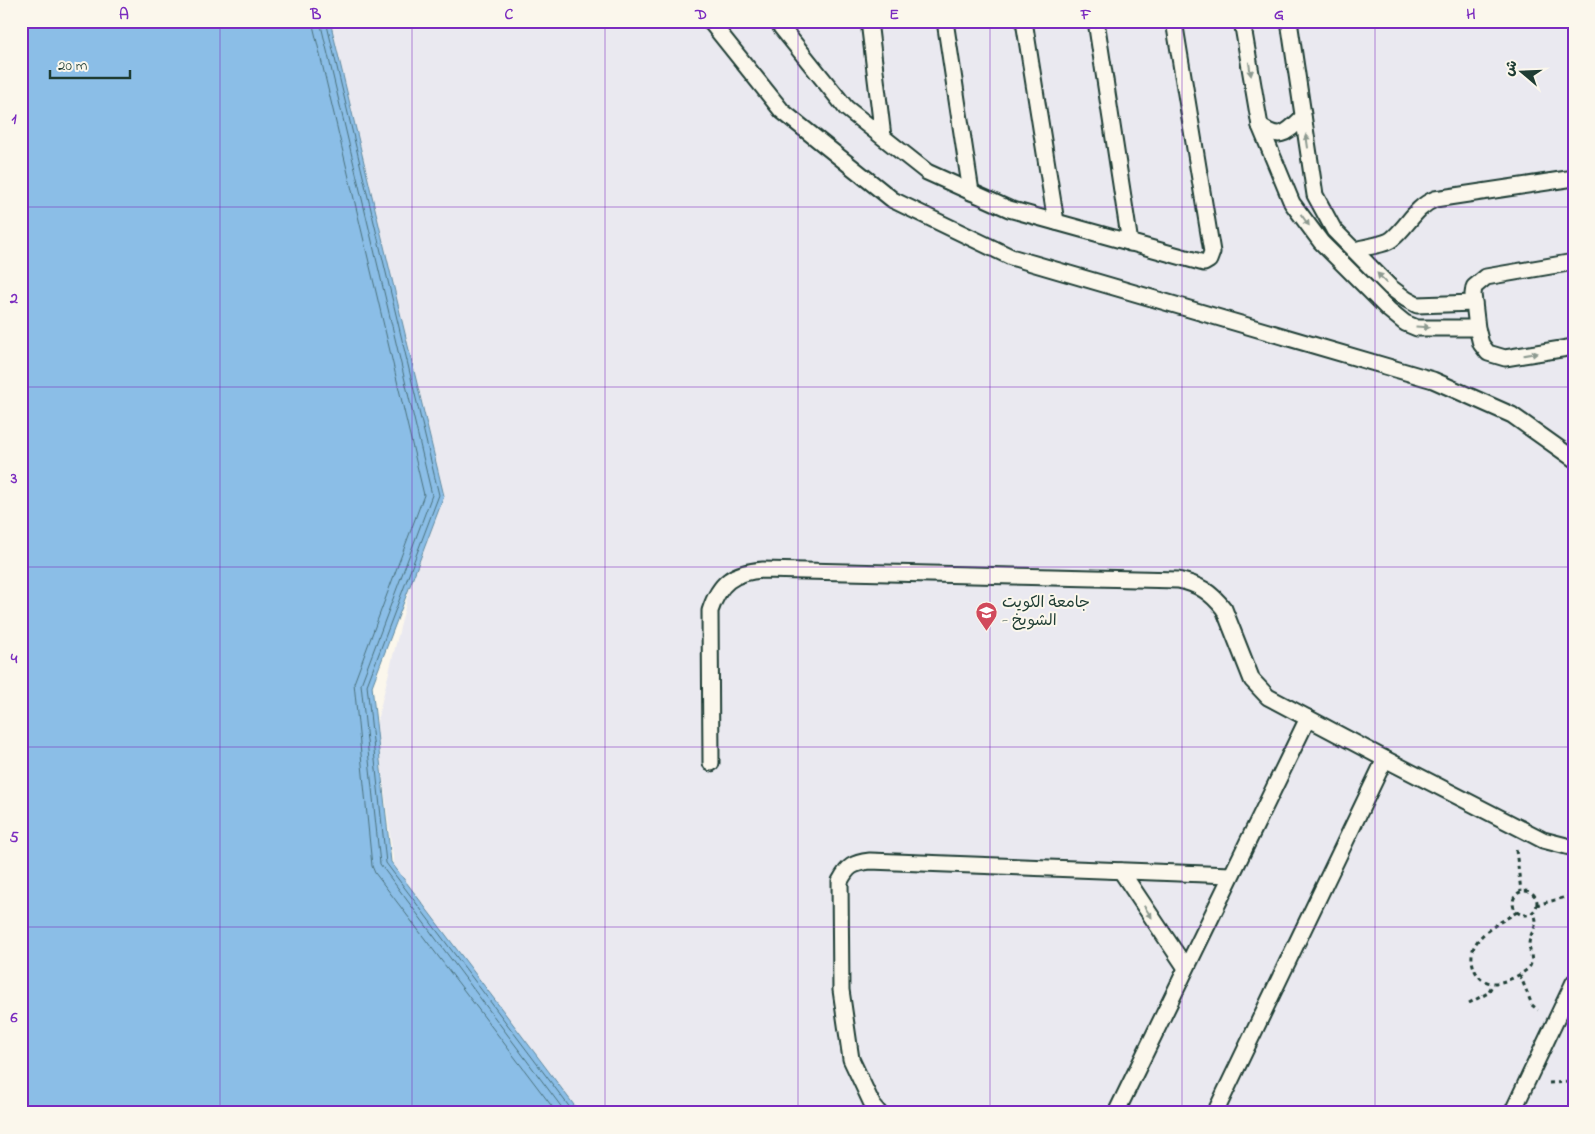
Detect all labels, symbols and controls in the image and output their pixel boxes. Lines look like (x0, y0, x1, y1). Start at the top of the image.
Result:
text: A (119, 3, 129, 27)
text: B (310, 3, 322, 27)
text: C (505, 3, 514, 27)
text: D (694, 3, 707, 27)
text: E (889, 3, 899, 27)
text: F (1080, 3, 1092, 27)
text: G (1274, 3, 1284, 27)
text: H (1466, 3, 1476, 27)
scale bar (50, 48, 130, 80)
north arrow (1498, 48, 1548, 98)
text: 20 m (58, 55, 88, 77)
text: ش (1499, 58, 1524, 79)
one-way arrow (1247, 62, 1255, 78)
text: 1 (11, 107, 17, 131)
one-way arrow (1302, 132, 1310, 148)
one-way arrow (1300, 213, 1310, 227)
one-way arrow (1376, 273, 1388, 285)
text: 2 (9, 287, 18, 311)
one-way arrow (1415, 324, 1431, 332)
one-way arrow (1523, 350, 1539, 358)
text: 3 (10, 467, 18, 491)
place label: جامعة الكويت - الشويخ (1002, 591, 1090, 633)
school or university icon: جامعة الكويت - الشويخ (974, 600, 998, 631)
text: 4 (10, 647, 18, 671)
text: 5 (9, 826, 19, 850)
one-way arrow (1143, 905, 1153, 918)
text: 6 (9, 1006, 18, 1030)

